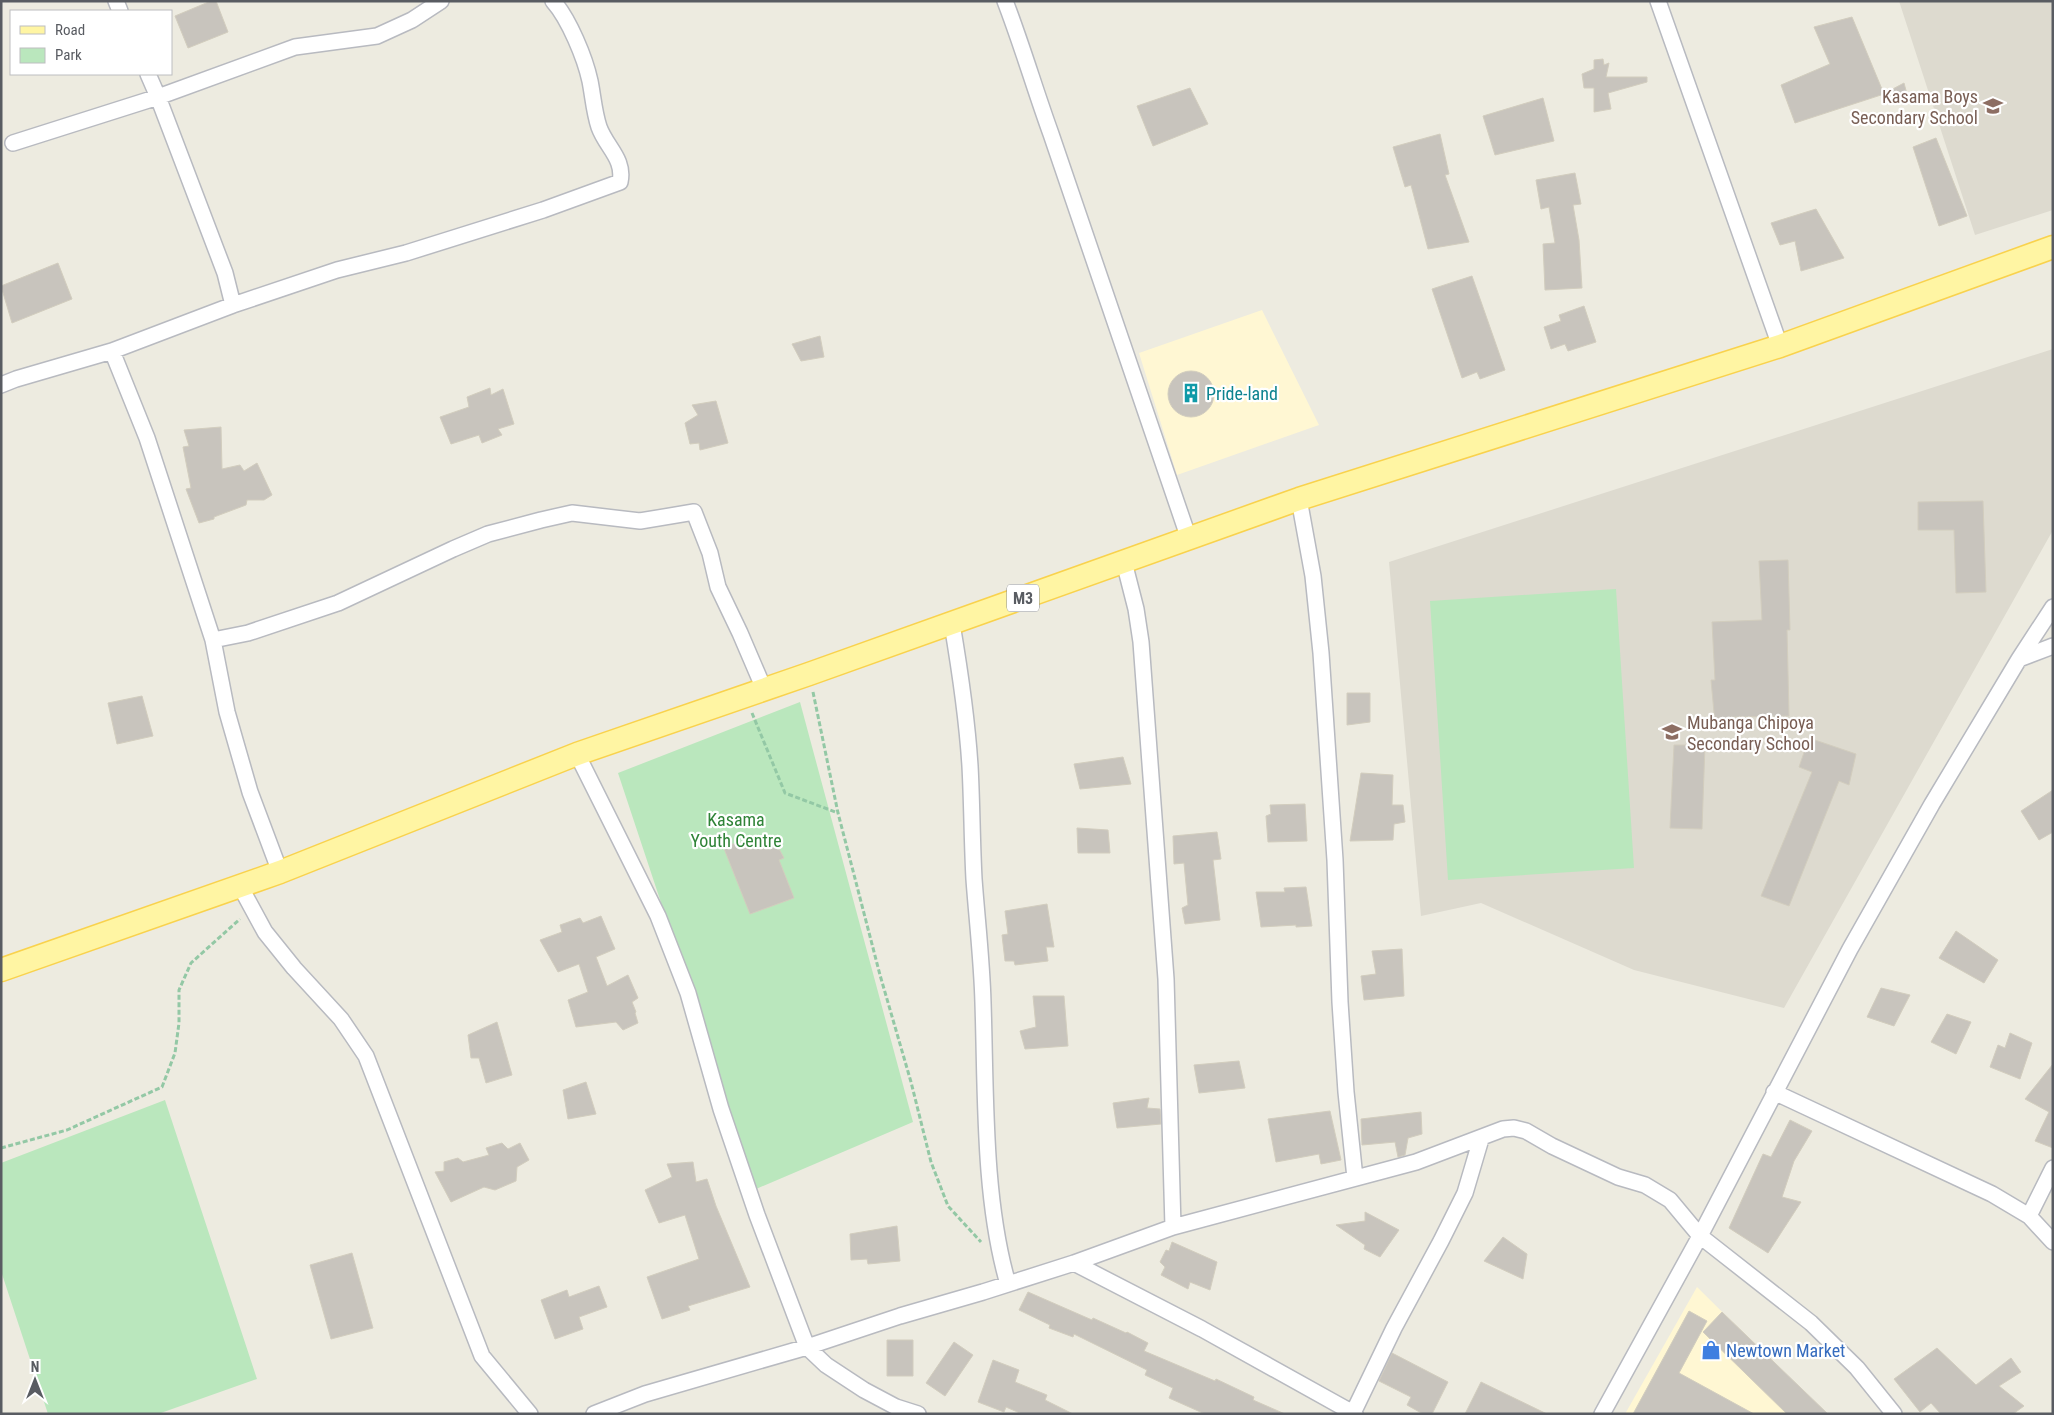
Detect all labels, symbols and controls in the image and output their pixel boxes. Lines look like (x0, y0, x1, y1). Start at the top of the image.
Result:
legend (10, 10, 172, 75)
text: Road (55, 21, 85, 39)
text: Park (55, 46, 82, 64)
place label: Kasama Boys Secondary School (1851, 86, 1978, 128)
school or university icon: Kasama Boys Secondary School (1982, 95, 2004, 117)
building icon: Pride-land (1180, 382, 1202, 404)
place label: Pride-land (1206, 383, 1278, 404)
road number: M3 (1007, 584, 1039, 612)
place label: Mubanga Chipoya Secondary School (1687, 712, 1814, 754)
school or university icon: Mubanga Chipoya Secondary School (1661, 721, 1683, 743)
park label: Kasama Youth Centre (690, 809, 782, 851)
shop icon: Newtown Market (1700, 1339, 1722, 1361)
place label: Newtown Market (1726, 1340, 1845, 1361)
north arrow (10, 1355, 60, 1405)
text: N (31, 1359, 39, 1375)

